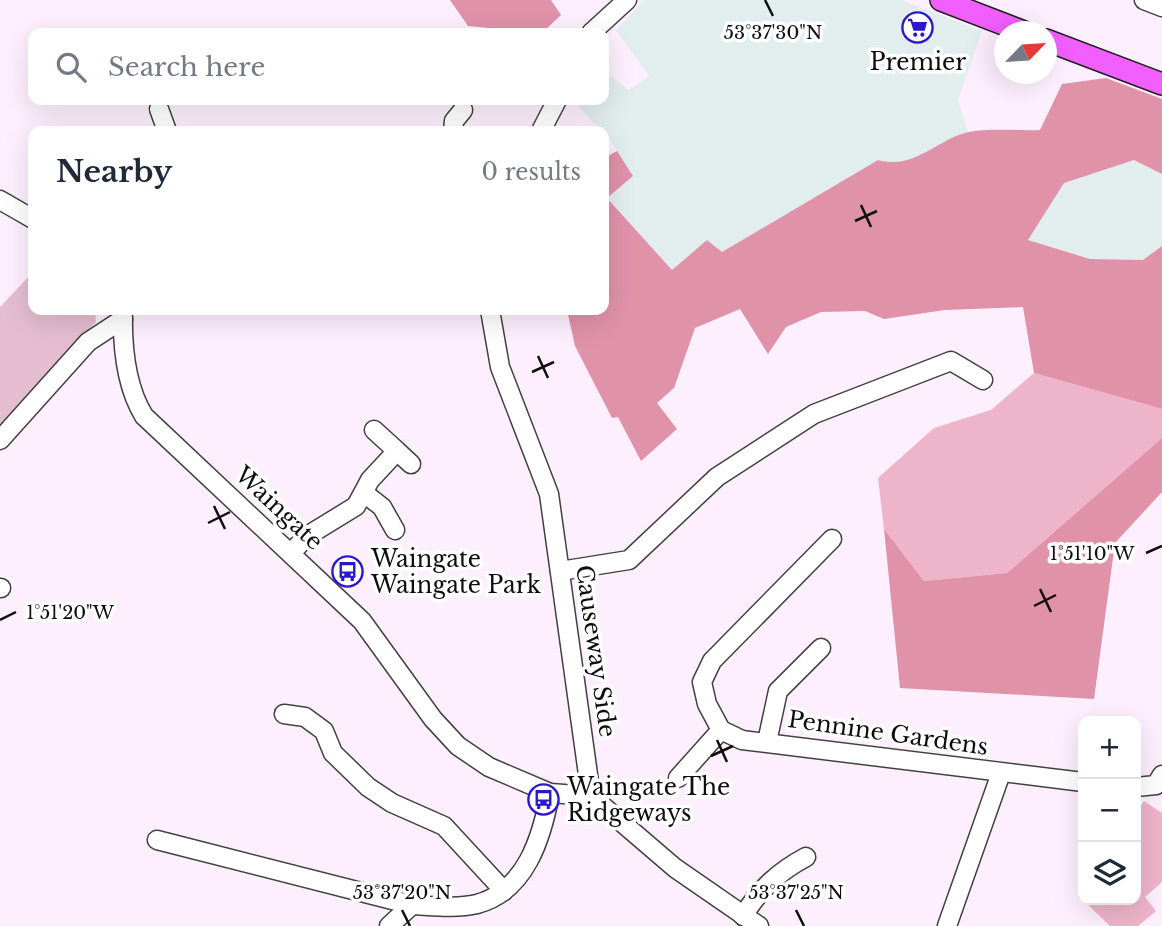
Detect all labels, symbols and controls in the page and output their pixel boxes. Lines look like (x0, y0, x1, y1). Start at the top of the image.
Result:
supermarket icon: Premier (901, 11, 935, 45)
north arrow (994, 21, 1057, 84)
text: 53°37'30"N (724, 22, 822, 44)
search box (28, 28, 609, 105)
icon: search (52, 48, 90, 86)
place label: Premier (870, 48, 966, 76)
text: Search here (108, 51, 265, 83)
text: Nearby (56, 153, 172, 190)
text: 0 results (482, 158, 581, 186)
street label: Waingate (229, 460, 329, 556)
text: 1°51'10"W (1050, 543, 1135, 565)
place label: Waingate Waingate Park (370, 545, 542, 599)
bus stop icon: Waingate Waingate Park (331, 555, 365, 589)
street label: Causeway Side (570, 563, 622, 739)
text: 1°51'20"W (26, 602, 115, 624)
street label: Pennine Gardens (786, 705, 990, 761)
map controls (1078, 716, 1141, 905)
button: + (1078, 716, 1141, 779)
place label: Waingate The Ridgeways (566, 773, 730, 827)
button: − (1078, 779, 1141, 842)
bus stop icon: Waingate The Ridgeways (527, 783, 561, 817)
button: layers (1078, 842, 1141, 905)
text: 53°37'20"N (353, 882, 451, 904)
text: 53°37'25"N (748, 882, 844, 904)

